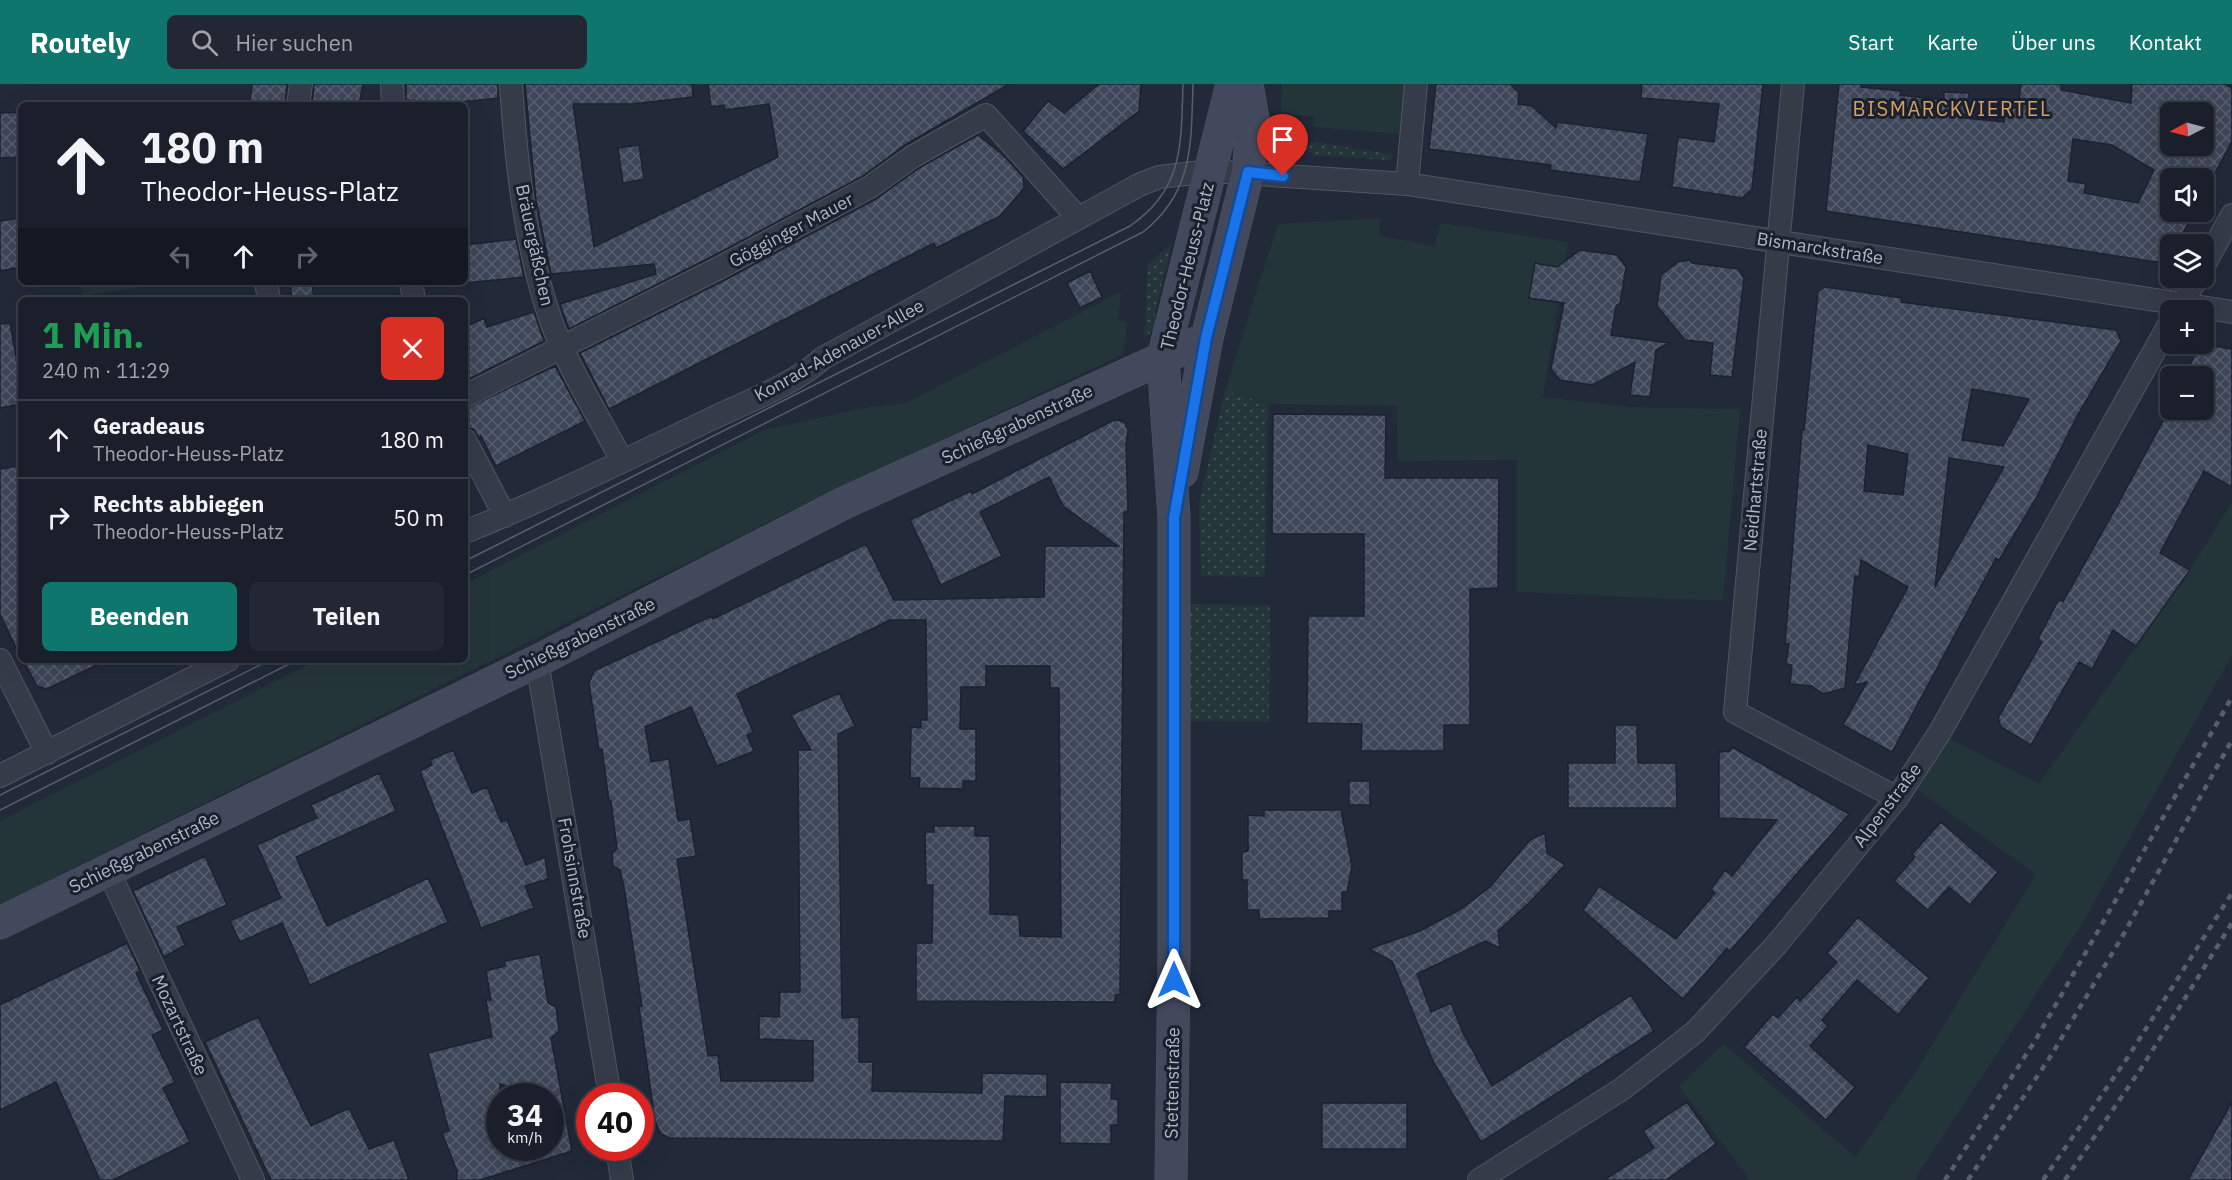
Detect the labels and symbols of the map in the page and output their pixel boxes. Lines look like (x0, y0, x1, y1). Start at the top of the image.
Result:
district label: BISMARCKVIERTEL (1853, 95, 2051, 122)
north arrow (2160, 102, 2214, 156)
pin (1257, 114, 1308, 176)
street label: Theodor-Heuss-Platz (1155, 180, 1219, 352)
street label: Bräuergäßchen (511, 182, 559, 308)
street label: Gögginger Mauer (725, 187, 857, 272)
street label: Bismarckstraße (1755, 227, 1885, 269)
street label: Konrad-Adenauer-Allee (750, 294, 928, 406)
street label: Schießgrabenstraße (938, 379, 1096, 469)
street label: Neidhartstraße (1738, 428, 1772, 552)
street label: Schießgrabenstraße (501, 592, 659, 684)
street label: Alpenstraße (1848, 758, 1926, 852)
street label: Schießgrabenstraße (65, 806, 223, 898)
street label: Frohsinnstraße (553, 816, 597, 941)
position arrow (1142, 948, 1206, 1012)
street label: Mozartstraße (147, 971, 213, 1079)
street label: Stettenstraße (1160, 1027, 1184, 1139)
speed limit sign: 40 (576, 1083, 654, 1161)

